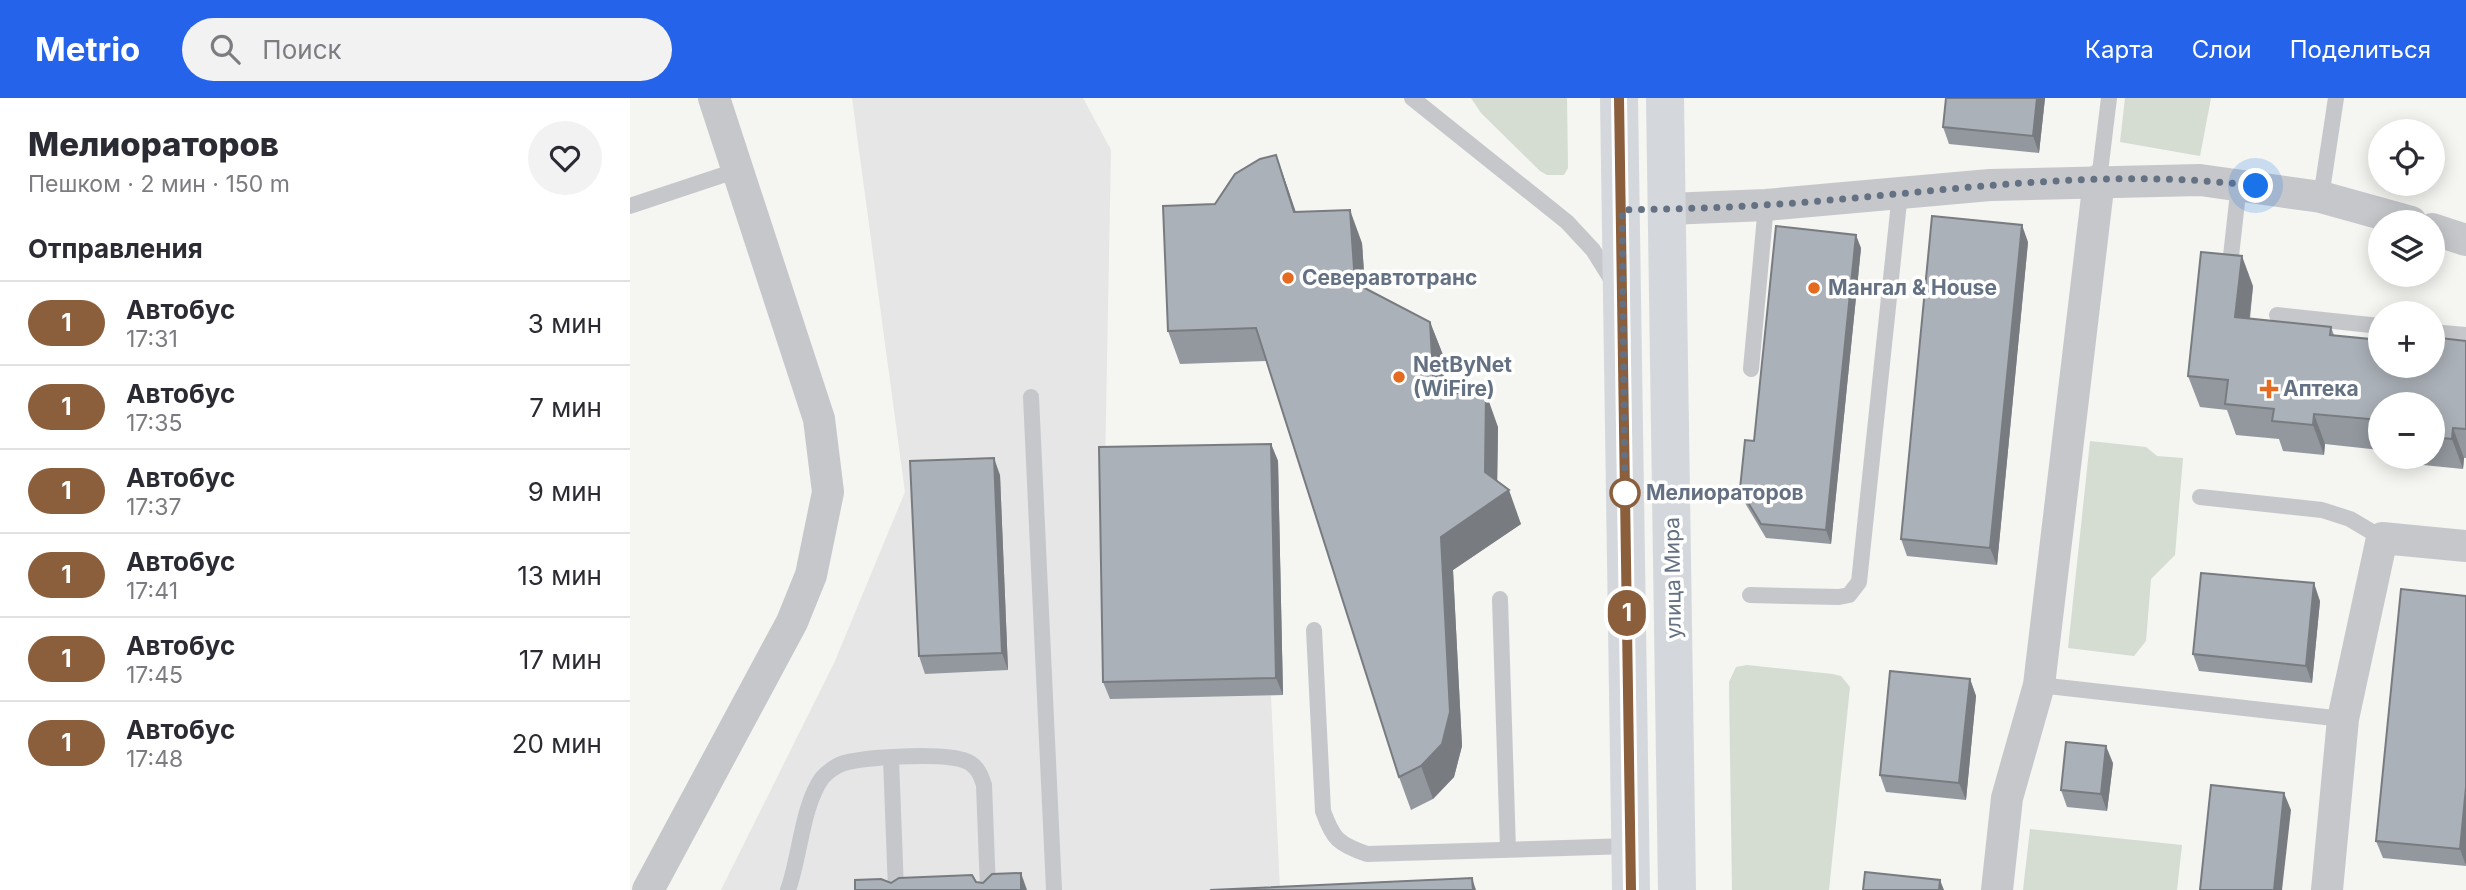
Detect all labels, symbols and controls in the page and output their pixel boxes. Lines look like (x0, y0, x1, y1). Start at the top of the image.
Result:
search box (182, 18, 672, 81)
text: Metrio (35, 29, 140, 69)
icon: search (206, 30, 244, 68)
text: Поиск (262, 34, 342, 65)
text: Карта (2085, 35, 2154, 64)
text: Слои (2192, 35, 2252, 64)
text: Поделиться (2290, 35, 2431, 64)
map controls (2368, 119, 2445, 469)
button: locate (2368, 119, 2445, 196)
button: heart (528, 121, 602, 195)
text: Мелиораторов (28, 124, 279, 164)
your location (2238, 168, 2273, 203)
text: Пешком · 2 мин · 150 m (28, 170, 290, 198)
button: layers (2368, 210, 2445, 287)
text: Отправления (28, 233, 203, 264)
place label: Северавтотранс (1302, 265, 1477, 290)
marker: Северавтотранс (1280, 270, 1296, 286)
place label: Мангал & House (1828, 275, 1997, 300)
marker: Мангал & House (1806, 280, 1822, 296)
text: Автобус (126, 294, 235, 325)
button: + (2368, 301, 2445, 378)
text: 1 (61, 308, 72, 337)
text: 3 мин (528, 308, 602, 339)
text: 17:31 (126, 325, 178, 353)
place label: NetByNet (WiFire) (1413, 352, 1512, 401)
marker: NetByNet (WiFire) (1391, 369, 1407, 385)
place label: Аптека (2283, 376, 2359, 401)
text: Автобус (126, 378, 235, 409)
marker: Аптека (2261, 381, 2277, 397)
text: 1 (61, 392, 72, 421)
text: 7 мин (529, 392, 602, 423)
button: − (2368, 392, 2445, 469)
text: 17:35 (126, 409, 182, 437)
text: Автобус (126, 462, 235, 493)
text: 1 (61, 476, 72, 505)
text: 9 мин (528, 476, 602, 507)
marker: Мелиораторов (1610, 478, 1640, 508)
place label: Мелиораторов (1646, 480, 1804, 505)
text: 17:37 (126, 493, 181, 521)
street label: улица Мира (1659, 517, 1686, 639)
text: Автобус (126, 546, 235, 577)
text: 1 (61, 560, 72, 589)
text: 13 мин (517, 560, 602, 591)
text: 17:41 (126, 577, 178, 605)
line badge: 1 (1604, 590, 1650, 636)
text: 1 (1622, 598, 1632, 627)
text: Автобус (126, 630, 235, 661)
text: 1 (61, 644, 72, 673)
text: 17 мин (519, 644, 602, 675)
text: 17:45 (126, 661, 183, 689)
text: Автобус (126, 714, 235, 745)
text: 1 (61, 728, 72, 757)
text: 20 мин (512, 728, 602, 759)
text: 17:48 (126, 745, 183, 773)

